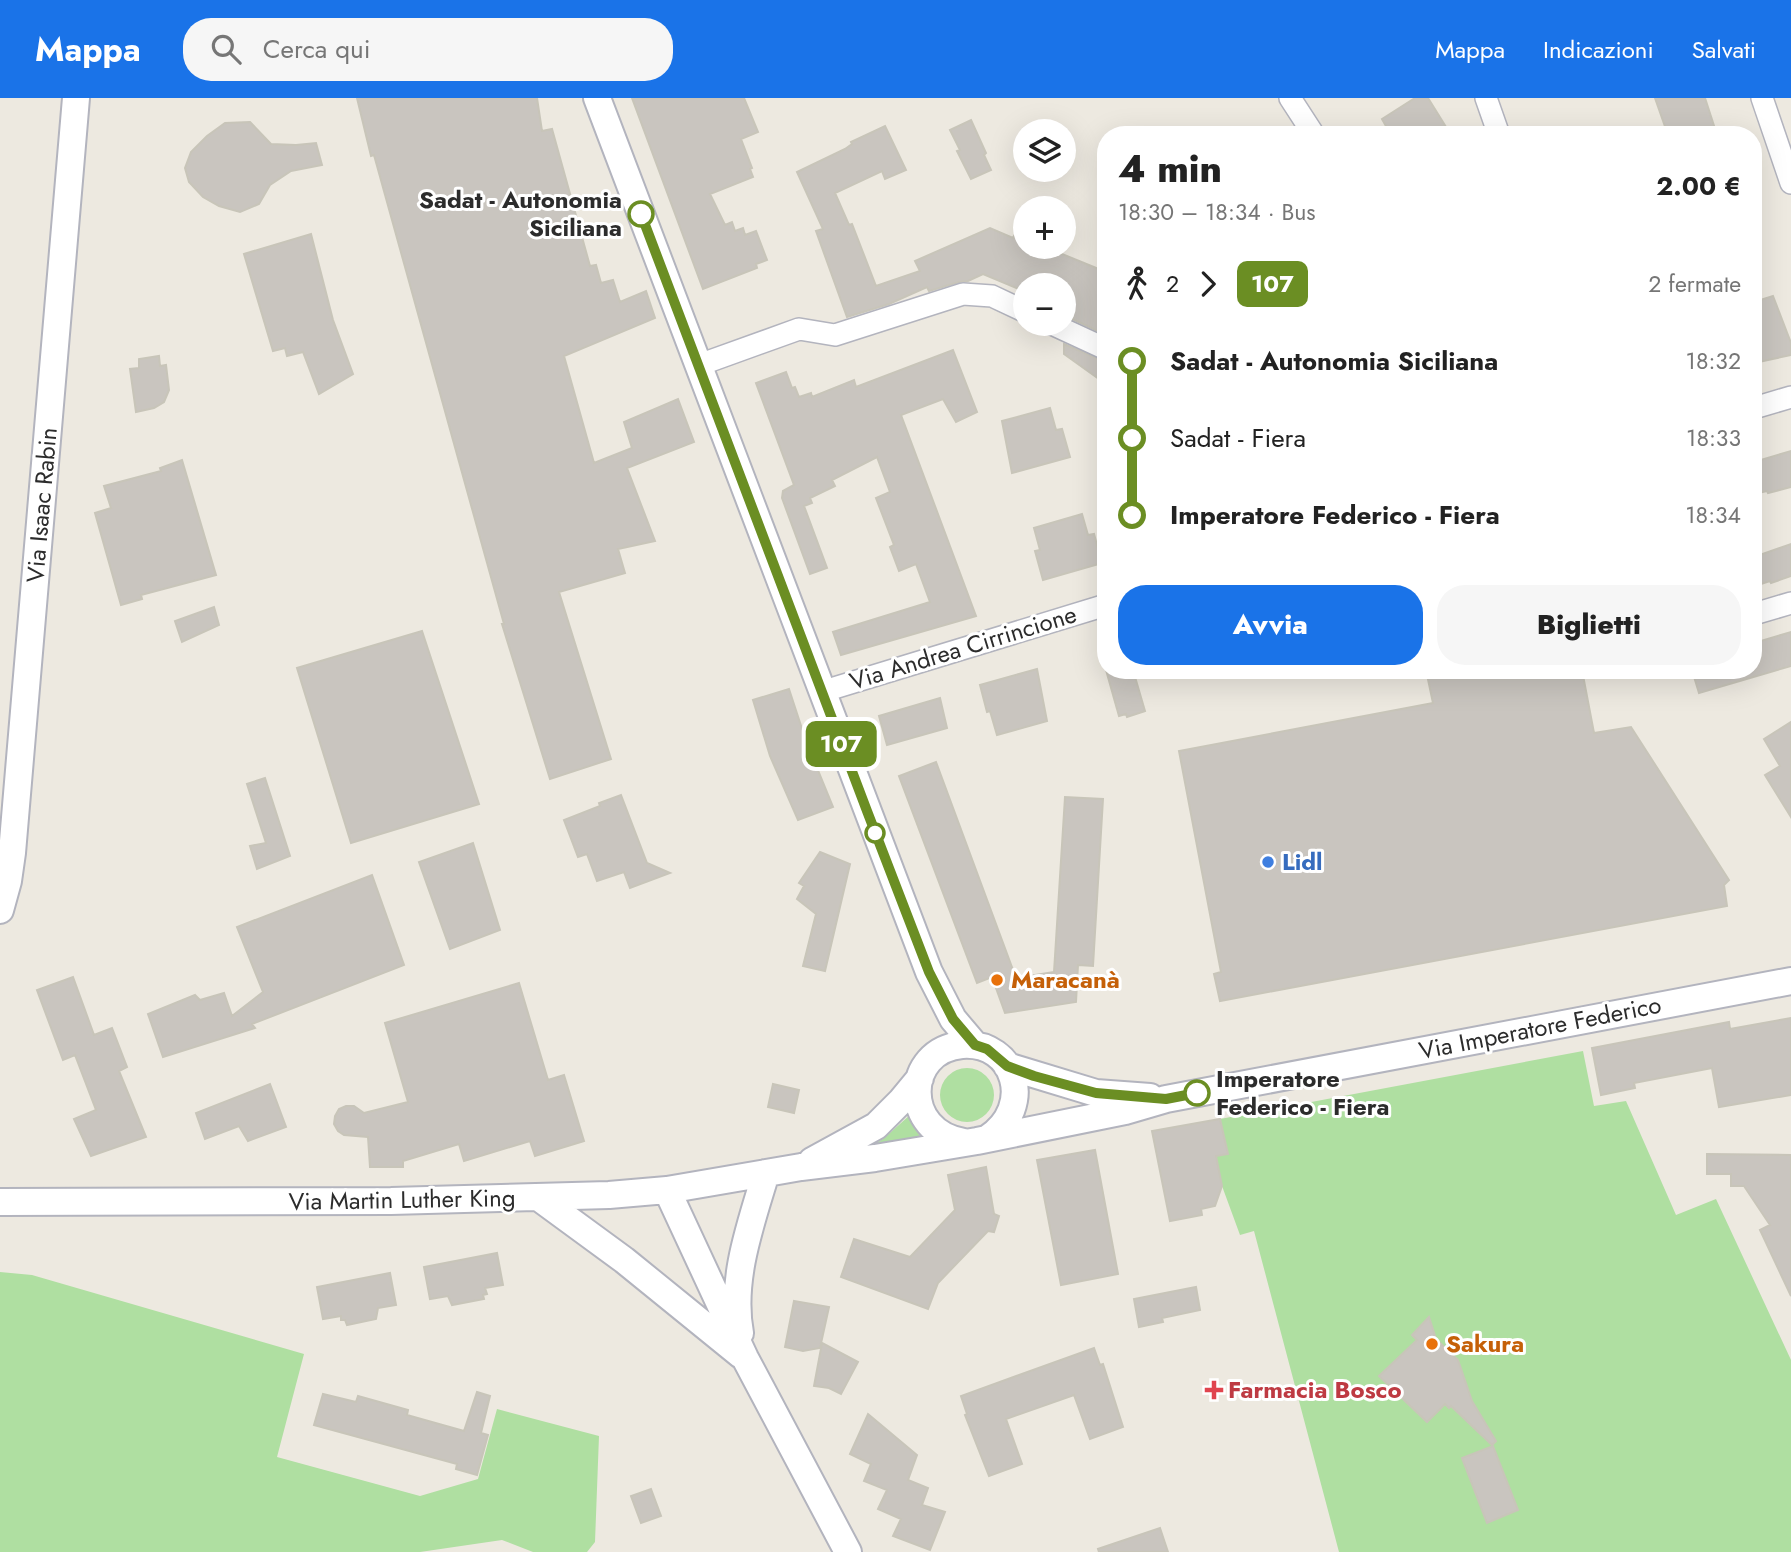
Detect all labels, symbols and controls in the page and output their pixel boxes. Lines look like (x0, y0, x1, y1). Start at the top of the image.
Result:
search box (183, 18, 673, 81)
text: Mappa (35, 26, 141, 73)
icon: search (207, 30, 245, 68)
text: Cerca qui (263, 30, 370, 68)
text: Mappa (1435, 32, 1505, 67)
text: Indicazioni (1543, 32, 1654, 67)
text: Salvati (1692, 32, 1756, 67)
map controls (1013, 119, 1076, 336)
button: layers (1013, 119, 1076, 182)
text: 4 min (1118, 141, 1222, 196)
text: 2.00 € (1656, 167, 1741, 205)
place label: Sadat - Autonomia Siciliana (419, 182, 622, 245)
text: 18:30 – 18:34 · Bus (1118, 195, 1316, 229)
button: + (1013, 196, 1076, 259)
marker: Sadat - Autonomia Siciliana (628, 201, 654, 227)
icon: walk (1118, 265, 1156, 303)
icon: forward (1189, 265, 1227, 303)
text: 107 (1251, 266, 1294, 301)
text: 2 (1166, 267, 1179, 301)
text: 2 fermate (1648, 267, 1741, 301)
button: − (1013, 273, 1076, 336)
text: Sadat - Autonomia Siciliana (1170, 342, 1498, 380)
text: 18:32 (1686, 344, 1741, 378)
text: Sadat - Fiera (1170, 419, 1306, 457)
text: 18:33 (1686, 421, 1741, 455)
street label: Via Isaac Rabin (17, 426, 66, 584)
text: Imperatore Federico - Fiera (1170, 496, 1500, 534)
text: 18:34 (1685, 498, 1741, 532)
button: Avvia (1118, 585, 1423, 665)
button: Biglietti (1437, 585, 1741, 665)
street label: Via Andrea Cirrincione (845, 596, 1081, 699)
line badge: 107 (801, 721, 881, 767)
text: 107 (820, 726, 862, 761)
unlabelled marker (865, 823, 885, 843)
place label: Lidl (1282, 844, 1323, 879)
marker: Lidl (1260, 854, 1276, 870)
place label: Maracanà (1011, 962, 1120, 997)
marker: Maracanà (989, 972, 1005, 988)
street label: Via Imperatore Federico (1416, 987, 1664, 1068)
place label: Imperatore Federico - Fiera (1216, 1061, 1390, 1124)
marker: Imperatore Federico - Fiera (1184, 1080, 1210, 1106)
street label: Via Martin Luther King (288, 1180, 516, 1219)
place label: Sakura (1446, 1326, 1524, 1361)
marker: Sakura (1424, 1336, 1440, 1352)
place label: Farmacia Bosco (1228, 1372, 1402, 1407)
marker: Farmacia Bosco (1206, 1382, 1222, 1398)

